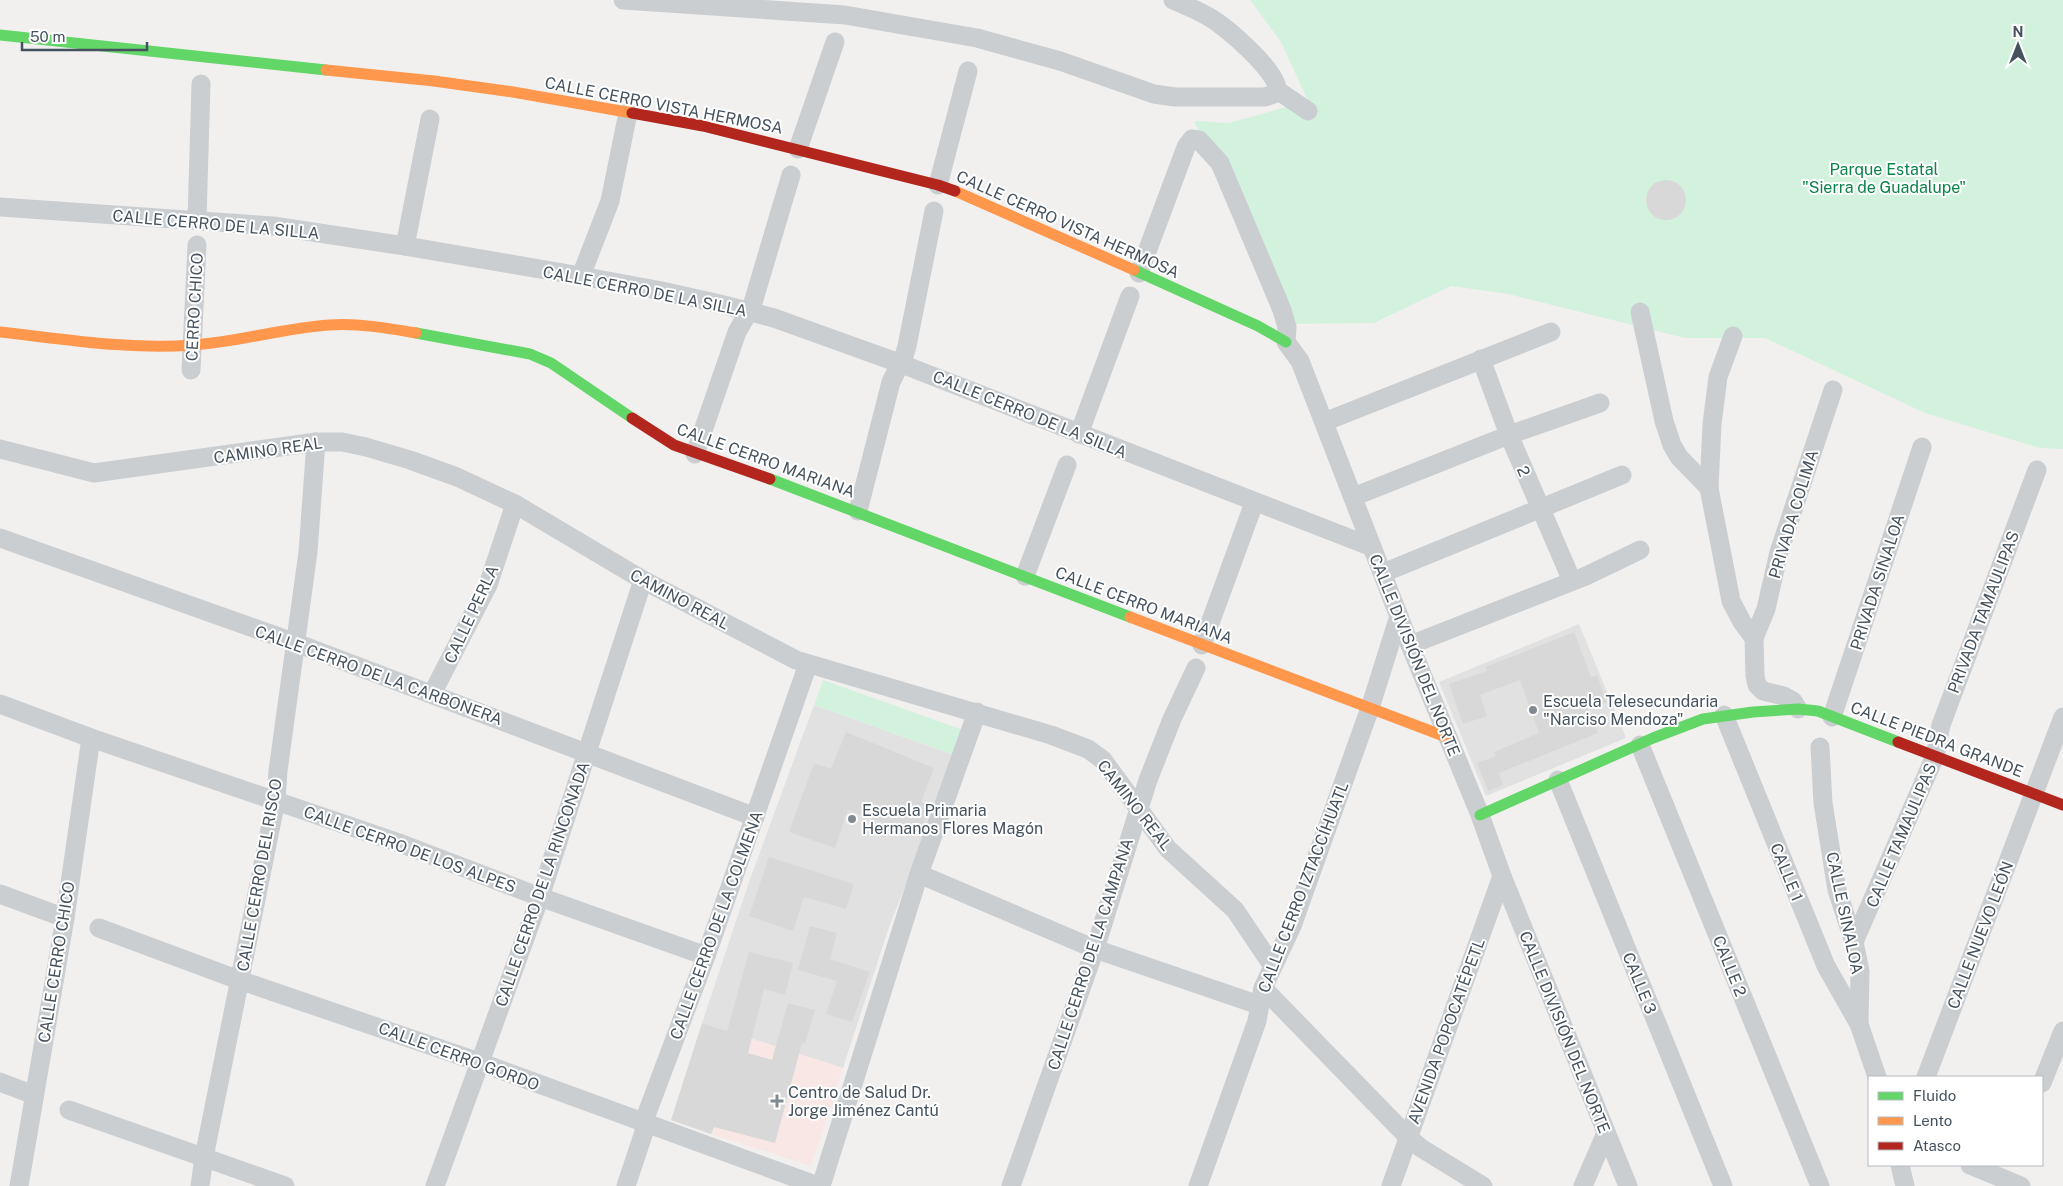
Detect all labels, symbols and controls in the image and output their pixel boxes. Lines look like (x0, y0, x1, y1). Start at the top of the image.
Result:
scale bar (22, 20, 148, 52)
north arrow (1993, 20, 2043, 70)
text: N (2013, 24, 2023, 40)
text: 50 m (30, 28, 65, 45)
street label: CALLE CERRO VISTA HERMOSA (543, 73, 785, 138)
park label: Parque Estatal "Sierra de Guadalupe" (1802, 160, 1966, 197)
street label: CALLE CERRO VISTA HERMOSA (953, 167, 1182, 282)
street label: CALLE CERRO DE LA SILLA (112, 206, 320, 243)
street label: CERRO CHICO (182, 252, 207, 362)
street label: CALLE CERRO DE LA SILLA (541, 262, 749, 321)
street label: CALLE CERRO DE LA SILLA (930, 367, 1130, 462)
street label: CALLE CERRO MARIANA (674, 419, 858, 502)
street label: CAMINO REAL (212, 433, 324, 468)
street label: PRIVADA COLIMA (1765, 447, 1822, 581)
street label: 2 (1513, 463, 1534, 479)
street label: PRIVADA SINALOA (1847, 512, 1908, 653)
street label: PRIVADA TAMAULIPAS (1944, 528, 2023, 696)
street label: CALLE DIVISIÓN DEL NORTE (1365, 551, 1465, 759)
street label: CALLE PERLA (440, 562, 503, 666)
street label: CALLE CERRO MARIANA (1053, 563, 1235, 648)
street label: CAMINO REAL (627, 565, 733, 634)
street label: CALLE CERRO DE LA CARBONERA (252, 622, 505, 729)
place label: Escuela Telesecundaria "Narciso Mendoza" (1543, 692, 1718, 729)
street label: CALLE PIEDRA GRANDE (1848, 698, 2026, 781)
marker: Escuela Telesecundaria "Narciso Mendoza" (1527, 704, 1539, 716)
street label: CAMINO REAL (1093, 756, 1176, 854)
street label: CALLE CERRO DE LA RINCONADA (492, 759, 593, 1009)
street label: CALLE TAMAULIPAS (1862, 760, 1940, 910)
street label: CALLE CERRO DEL RISCO (233, 777, 286, 973)
street label: CALLE CERRO IZTACCÍHUATL (1253, 779, 1353, 995)
place label: Escuela Primaria Hermanos Flores Magón (862, 801, 1043, 838)
street label: CALLE CERRO DE LOS ALPES (301, 802, 518, 897)
street label: CALLE CERRO DE LA COLMENA (666, 808, 767, 1042)
marker: Escuela Primaria Hermanos Flores Magón (846, 813, 858, 825)
street label: CALLE CERRO DE LA CAMPANA (1044, 836, 1137, 1072)
street label: CALLE 1 (1766, 840, 1807, 904)
street label: CALLE SINALOA (1822, 850, 1867, 976)
street label: CALLE NUEVO LEÓN (1943, 858, 2017, 1012)
street label: CALLE CERRO CHICO (34, 880, 79, 1044)
street label: CALLE DIVISIÓN DEL NORTE (1515, 928, 1615, 1136)
street label: CALLE 2 (1709, 933, 1750, 999)
street label: AVENIDA POPOCATÉPETL (1403, 935, 1489, 1127)
street label: CALLE 3 (1619, 950, 1660, 1017)
street label: CALLE CERRO GORDO (376, 1019, 542, 1094)
legend (1868, 1076, 2043, 1166)
place label: Centro de Salud Dr. Jorge Jiménez Cantú (788, 1083, 939, 1120)
text: Fluido (1913, 1087, 1956, 1104)
marker: Centro de Salud Dr. Jorge Jiménez Cantú (770, 1094, 784, 1108)
text: Lento (1913, 1112, 1952, 1129)
text: Atasco (1913, 1137, 1961, 1154)

